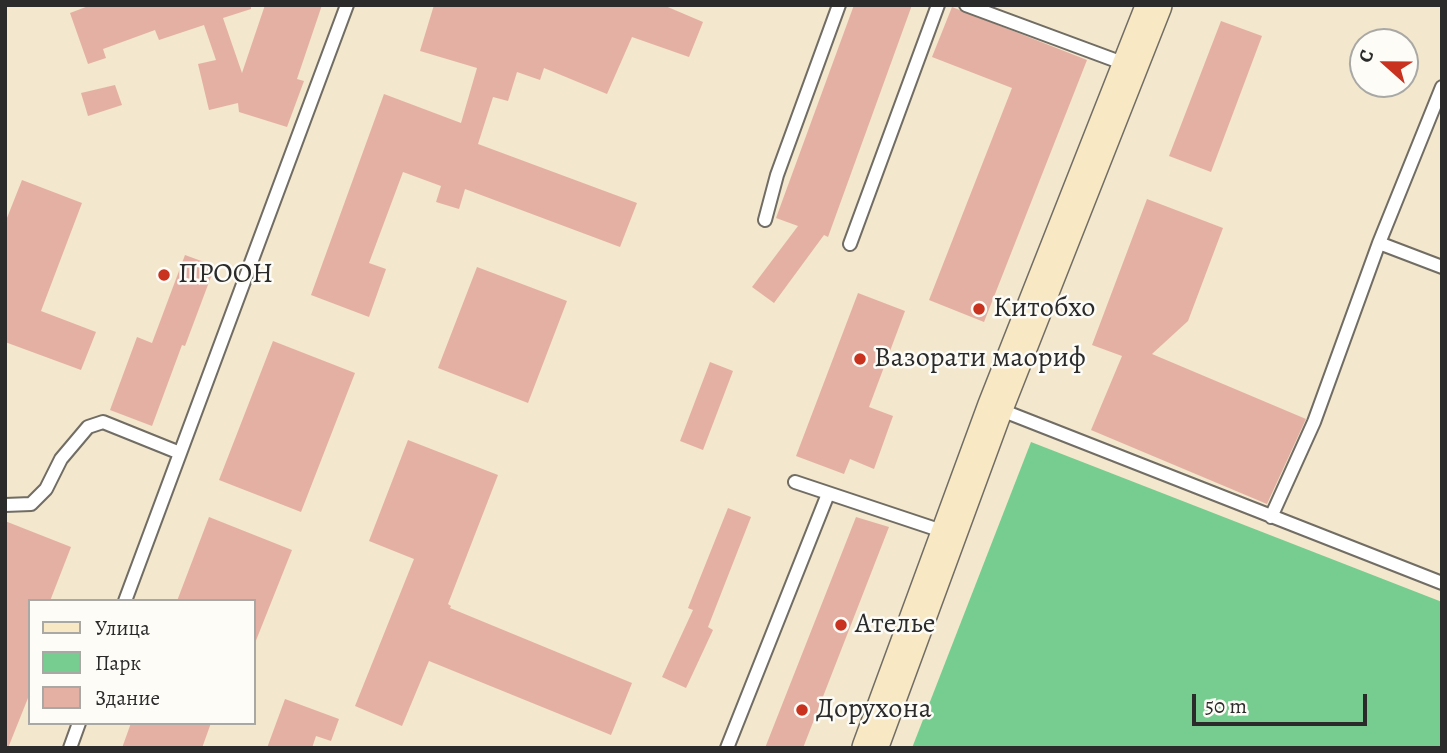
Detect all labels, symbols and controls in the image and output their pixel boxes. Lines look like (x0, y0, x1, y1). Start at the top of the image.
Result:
north arrow (1349, 28, 1419, 98)
text: С (1352, 46, 1380, 66)
place label: ПРООН (178, 258, 273, 292)
marker: ПРООН (156, 267, 172, 283)
place label: Китобхо (993, 292, 1095, 326)
marker: Китобхо (971, 301, 987, 317)
place label: Вазорати маориф (874, 342, 1086, 376)
marker: Вазорати маориф (852, 351, 868, 367)
legend (28, 599, 256, 725)
place label: Ателье (855, 608, 935, 642)
text: Улица (95, 614, 150, 642)
marker: Ателье (833, 617, 849, 633)
text: Парк (95, 649, 141, 677)
scale bar (1195, 680, 1370, 724)
text: Здание (95, 684, 160, 712)
text: 50 m (1205, 692, 1247, 720)
place label: Дорухона (816, 693, 932, 727)
marker: Дорухона (794, 702, 810, 718)

